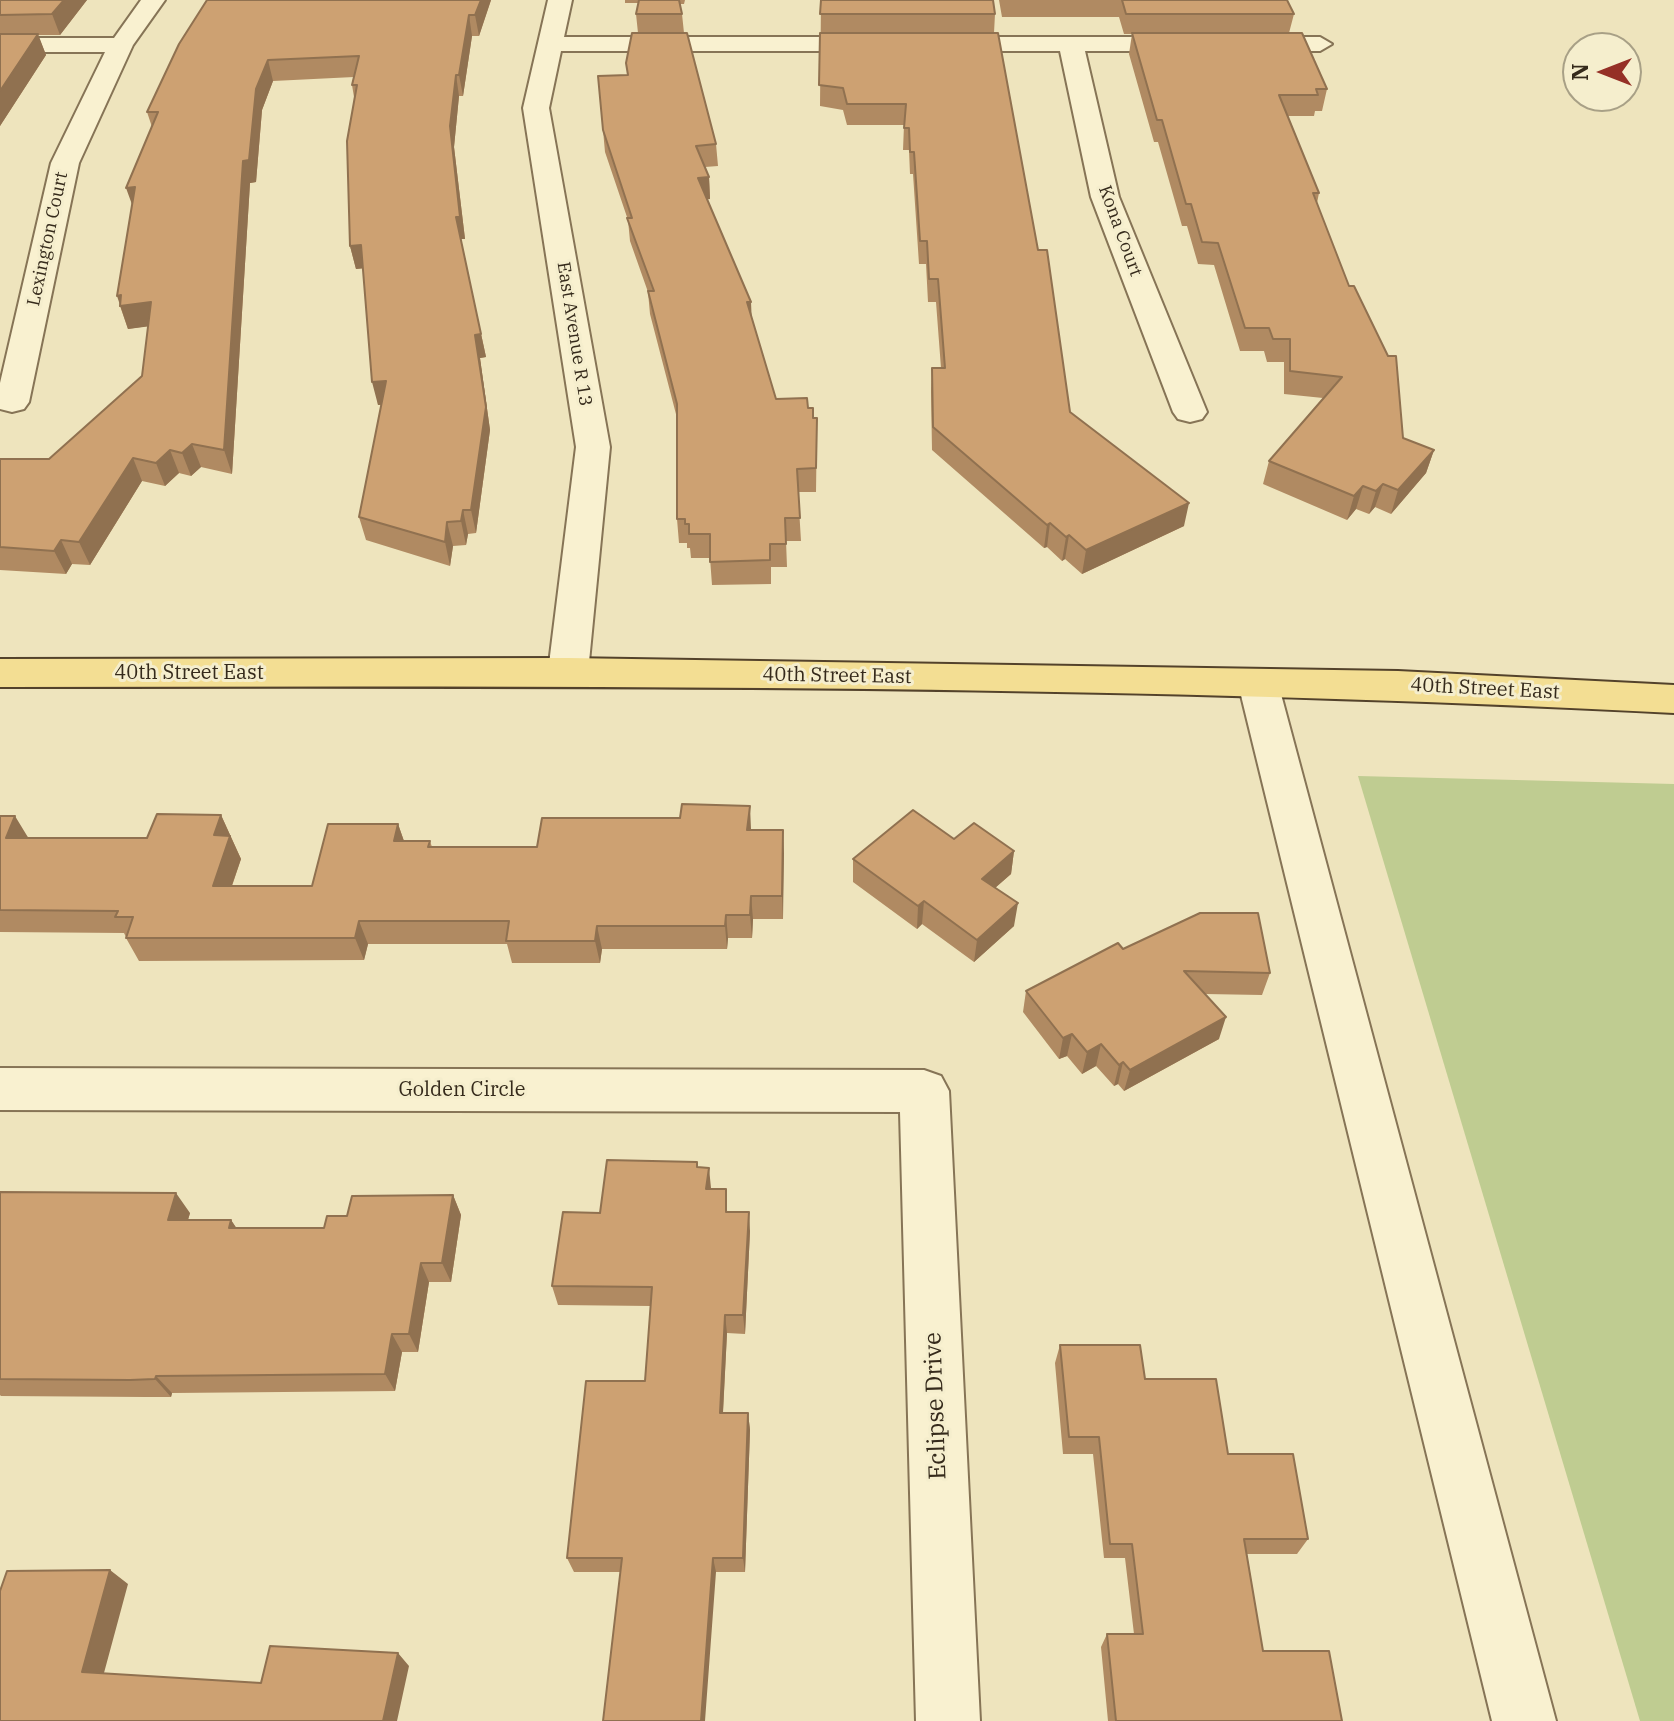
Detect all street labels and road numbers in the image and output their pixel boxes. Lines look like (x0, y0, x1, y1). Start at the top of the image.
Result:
street label: Lexington Court (23, 170, 73, 308)
street label: Kona Court (1094, 183, 1146, 279)
street label: East Avenue R 13 (552, 260, 596, 408)
street label: 40th Street East (114, 661, 264, 685)
street label: 40th Street East (762, 663, 912, 689)
street label: 40th Street East (1410, 673, 1560, 705)
street label: Golden Circle (398, 1078, 526, 1102)
street label: Eclipse Drive (919, 1332, 953, 1480)

